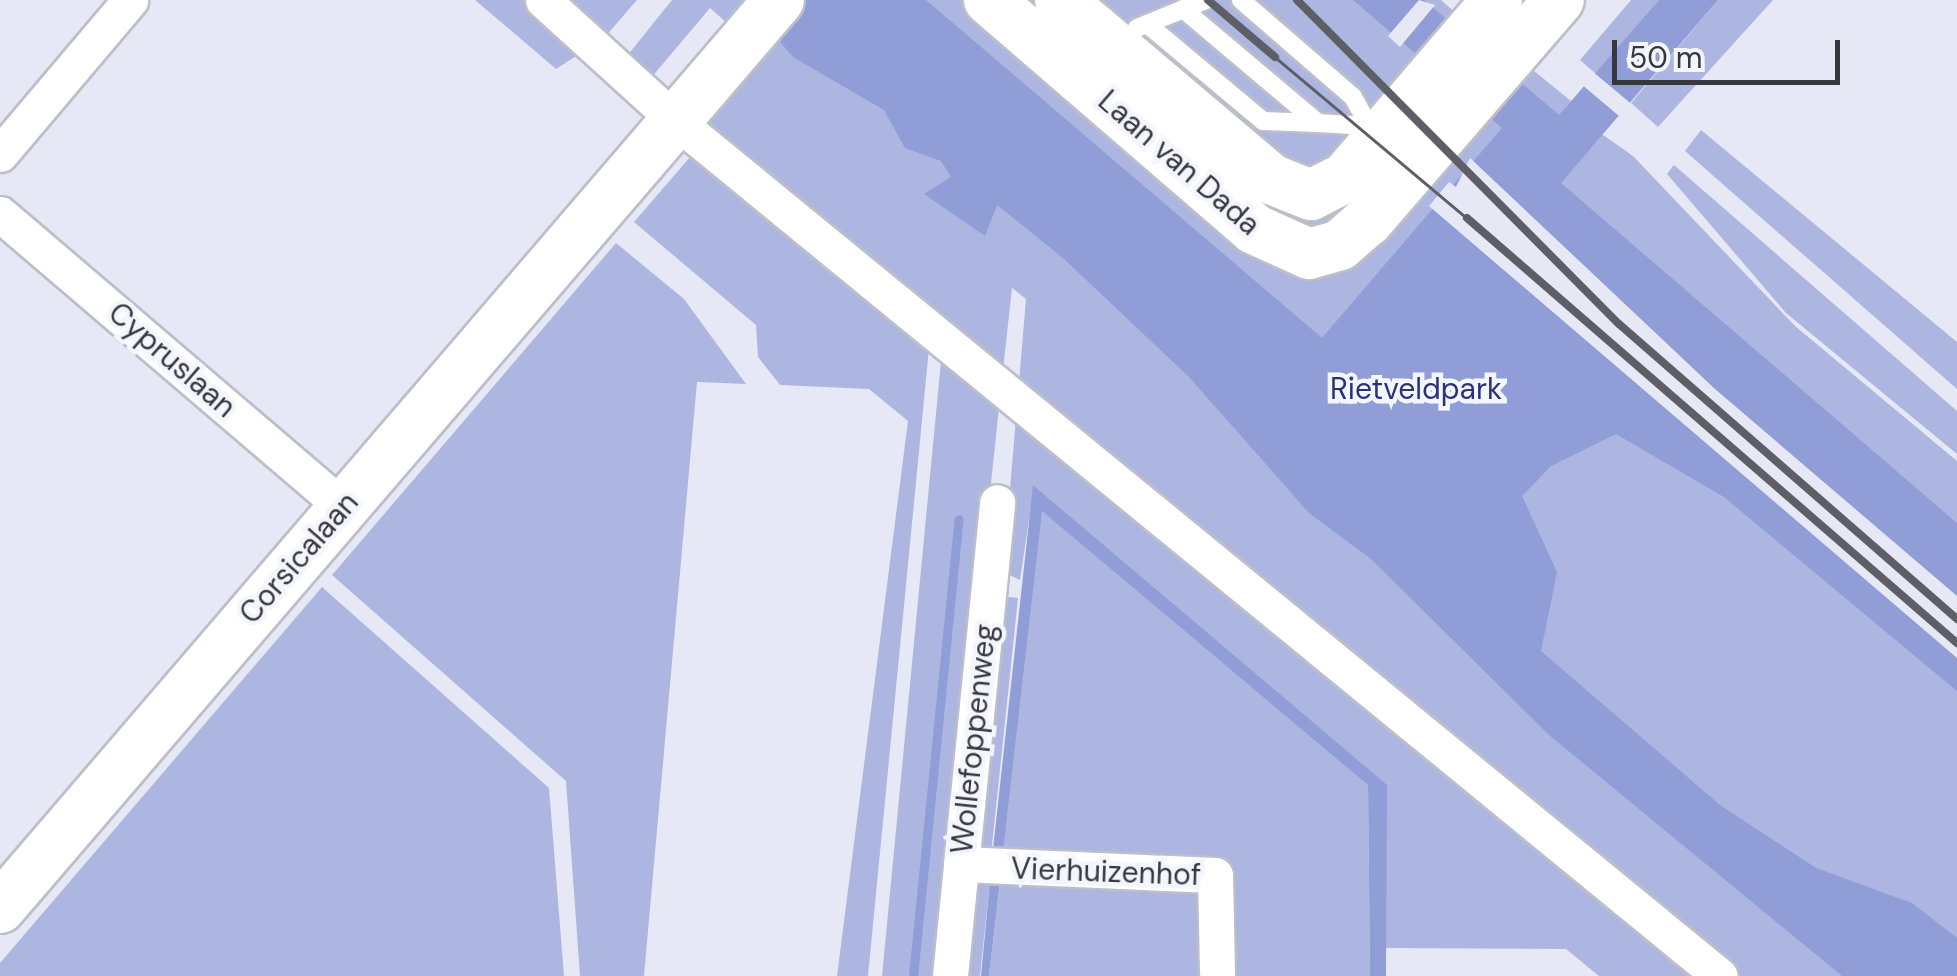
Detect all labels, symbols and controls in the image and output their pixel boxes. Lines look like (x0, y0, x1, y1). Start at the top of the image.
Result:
scale bar (1617, 20, 1844, 82)
text: 50 m (1629, 38, 1703, 77)
street label: Laan van Dada (1091, 83, 1267, 243)
street label: Cypruslaan (101, 295, 243, 425)
park label: Rietveldpark (1330, 371, 1502, 407)
street label: Corsicalaan (232, 485, 366, 631)
street label: Wollefoppenweg (944, 622, 1004, 856)
street label: Vierhuizenhof (1010, 851, 1202, 893)

